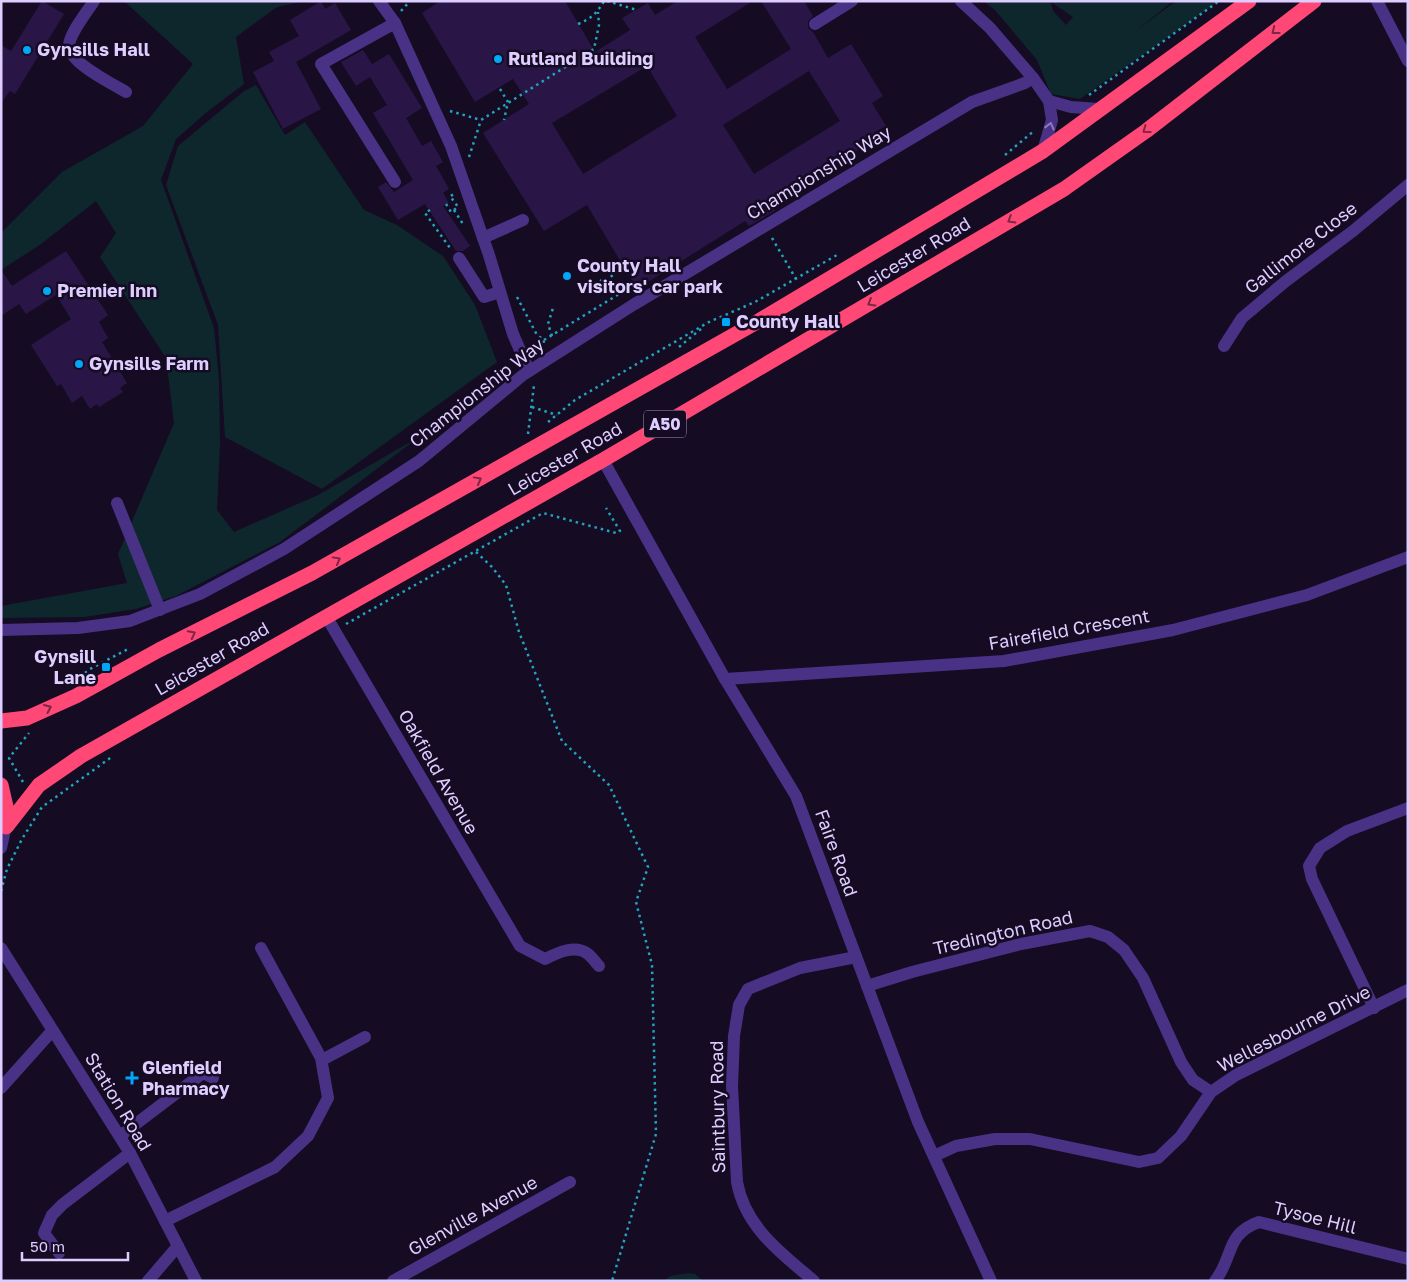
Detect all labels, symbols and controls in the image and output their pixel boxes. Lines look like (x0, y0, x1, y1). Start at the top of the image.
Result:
one-way arrow (1271, 25, 1281, 34)
place label: Gynsills Hall (37, 38, 150, 60)
marker: Gynsills Hall (21, 44, 33, 56)
place label: Rutland Building (508, 47, 653, 69)
marker: Rutland Building (492, 53, 504, 65)
street label: Championship Way (742, 120, 895, 224)
one-way arrow (1044, 123, 1054, 131)
one-way arrow (1142, 124, 1152, 133)
street label: Gallimore Close (1240, 197, 1361, 298)
street label: Leicester Road (853, 212, 974, 297)
one-way arrow (1007, 213, 1016, 223)
place label: County Hall visitors' car park (577, 254, 724, 297)
marker: County Hall visitors' car park (561, 270, 573, 282)
place label: Premier Inn (57, 279, 157, 301)
marker: Premier Inn (41, 285, 53, 297)
one-way arrow (868, 296, 877, 306)
place label: County Hall (736, 310, 840, 332)
marker: County Hall (720, 316, 732, 328)
street label: Championship Way (405, 333, 548, 452)
place label: Gynsills Farm (89, 352, 209, 374)
marker: Gynsills Farm (73, 358, 85, 370)
road number: A50 (644, 410, 686, 438)
street label: Leicester Road (503, 417, 626, 500)
one-way arrow (473, 476, 482, 486)
one-way arrow (331, 556, 340, 566)
street label: Fairefield Crescent (987, 604, 1151, 654)
street label: Leicester Road (150, 617, 273, 700)
one-way arrow (187, 630, 196, 640)
place label: Gynsill Lane (34, 645, 96, 688)
marker: Gynsill Lane (100, 661, 112, 673)
one-way arrow (43, 704, 52, 715)
street label: Oakfield Avenue (394, 705, 483, 838)
street label: Faire Road (811, 806, 863, 899)
street label: Tredington Road (931, 905, 1075, 959)
street label: Wellesbourne Drive (1213, 980, 1374, 1076)
street label: Saintbury Road (705, 1040, 729, 1174)
street label: Station Road (81, 1048, 157, 1155)
place label: Glenfield Pharmacy (142, 1056, 230, 1099)
marker: Glenfield Pharmacy (126, 1072, 138, 1084)
street label: Glenville Avenue (404, 1171, 541, 1260)
street label: Tysoe Hill (1271, 1196, 1359, 1238)
scale bar (22, 1230, 129, 1262)
text: 50 m (30, 1237, 65, 1255)

